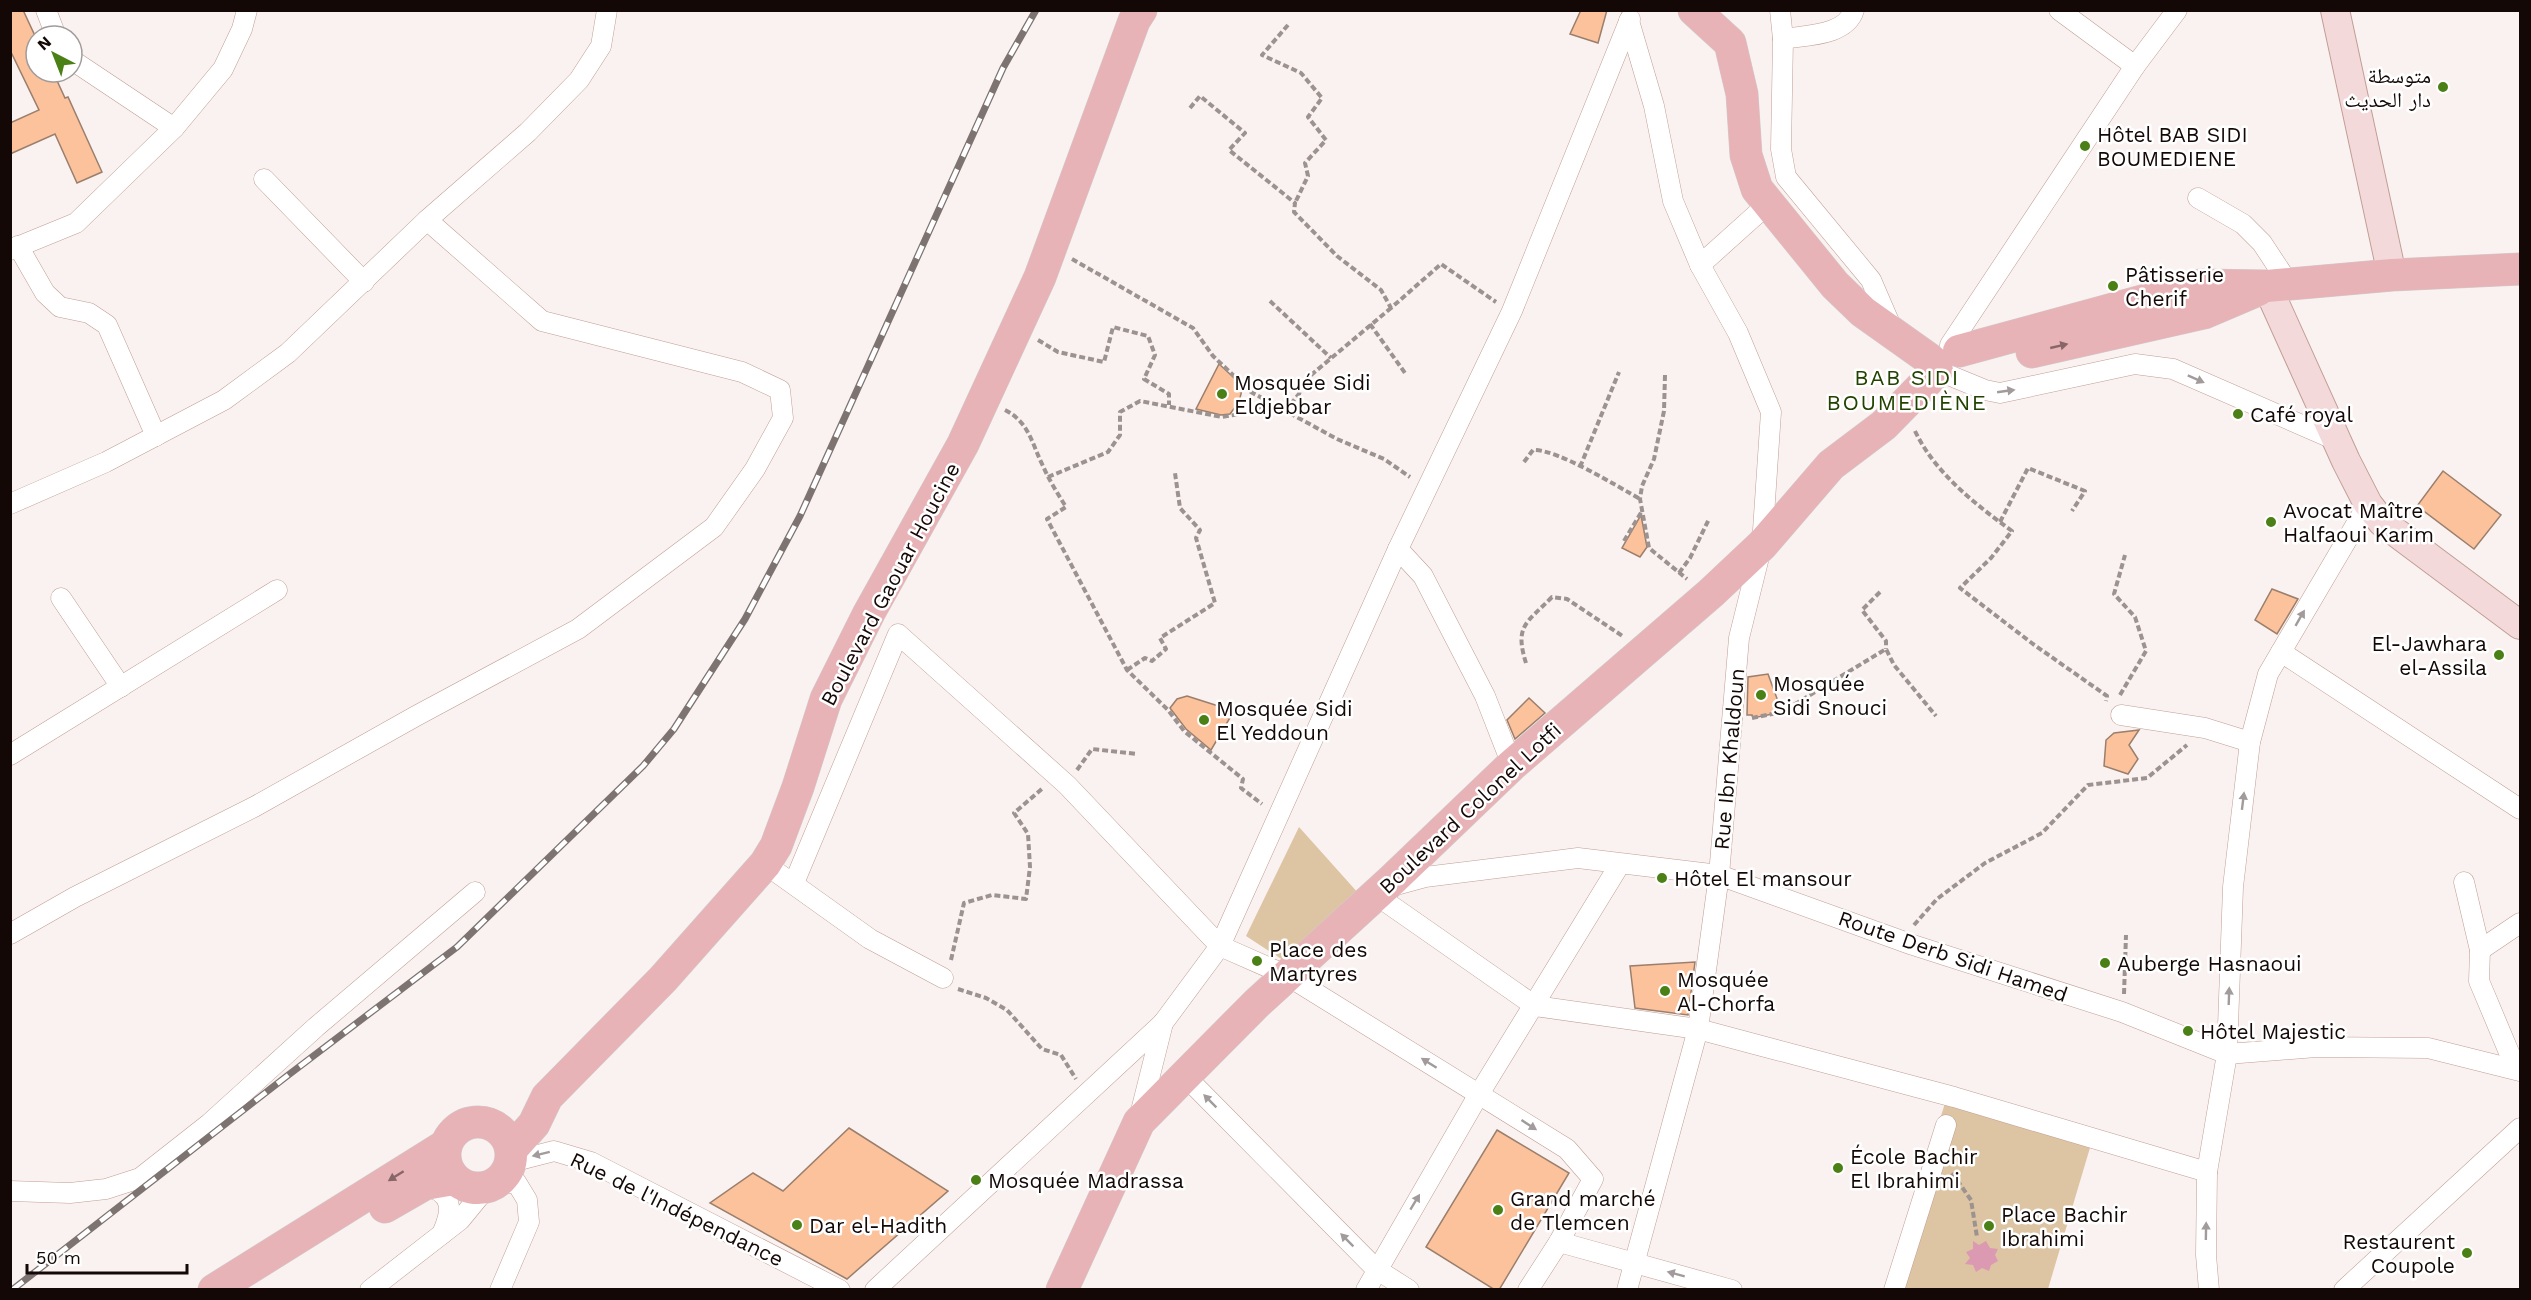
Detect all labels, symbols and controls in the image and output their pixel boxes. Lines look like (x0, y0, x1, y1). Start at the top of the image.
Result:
north arrow (24, 24, 84, 84)
text: N (34, 32, 55, 54)
place label: متوسطة دار الحديث (2344, 63, 2431, 112)
marker: متوسطة دار الحديث (2436, 80, 2450, 94)
place label: Hôtel BAB SIDI BOUMEDIENE (2097, 122, 2248, 171)
marker: Hôtel BAB SIDI BOUMEDIENE (2078, 139, 2092, 153)
place label: Pâtisserie Cherif (2125, 262, 2224, 311)
marker: Pâtisserie Cherif (2106, 279, 2120, 293)
one-way arrow (2050, 340, 2068, 350)
district label: BAB SIDI BOUMEDIÈNE (1827, 365, 1987, 415)
place label: Mosquée Sidi Eldjebbar (1234, 370, 1371, 419)
one-way arrow (2187, 375, 2204, 384)
one-way arrow (1997, 386, 2016, 395)
marker: Mosquée Sidi Eldjebbar (1215, 387, 1229, 401)
place label: Café royal (2250, 402, 2353, 427)
marker: Café royal (2231, 407, 2245, 421)
street label: Boulevard Gaouar Houcine (815, 458, 965, 710)
place label: Avocat Maître Halfaoui Karim (2283, 498, 2434, 547)
marker: Avocat Maître Halfaoui Karim (2264, 515, 2278, 529)
one-way arrow (2295, 609, 2305, 626)
place label: El-Jawhara el-Assila (2372, 631, 2487, 680)
marker: El-Jawhara el-Assila (2492, 648, 2506, 662)
street label: Rue Ibn Khaldoun (1709, 667, 1749, 851)
place label: Mosquée Sidi Snouci (1773, 671, 1887, 720)
marker: Mosquée Sidi Snouci (1754, 688, 1768, 702)
place label: Mosquée Sidi El Yeddoun (1216, 696, 1353, 745)
marker: Mosquée Sidi El Yeddoun (1197, 713, 1211, 727)
street label: Boulevard Colonel Lotfi (1374, 717, 1566, 899)
one-way arrow (2238, 792, 2248, 811)
place label: Hôtel El mansour (1674, 866, 1852, 891)
marker: Hôtel El mansour (1655, 871, 1669, 885)
street label: Route Derb Sidi Hamed (1835, 905, 2071, 1007)
place label: Place des Martyres (1269, 937, 1368, 986)
place label: Auberge Hasnaoui (2117, 951, 2302, 976)
marker: Place des Martyres (1250, 954, 1264, 968)
marker: Auberge Hasnaoui (2098, 956, 2112, 970)
place label: Mosquée Al-Chorfa (1677, 967, 1775, 1016)
marker: Mosquée Al-Chorfa (1658, 984, 1672, 998)
one-way arrow (2224, 986, 2233, 1005)
place label: Hôtel Majestic (2200, 1019, 2346, 1044)
marker: Hôtel Majestic (2181, 1024, 2195, 1038)
one-way arrow (1421, 1057, 1438, 1068)
one-way arrow (1204, 1095, 1218, 1109)
one-way arrow (1520, 1119, 1536, 1131)
place label: École Bachir El Ibrahimi (1850, 1144, 1978, 1193)
street label: Rue de l'Indépendance (566, 1146, 788, 1272)
one-way arrow (532, 1150, 550, 1160)
marker: École Bachir El Ibrahimi (1831, 1161, 1845, 1175)
place label: Mosquée Madrassa (988, 1168, 1184, 1193)
one-way arrow (388, 1170, 404, 1181)
marker: Mosquée Madrassa (969, 1173, 983, 1187)
place label: Grand marché de Tlemcen (1510, 1186, 1656, 1235)
one-way arrow (1410, 1194, 1421, 1210)
place label: Place Bachir Ibrahimi (2001, 1202, 2128, 1251)
marker: Grand marché de Tlemcen (1491, 1203, 1505, 1217)
place label: Dar el-Hadith (809, 1213, 947, 1238)
marker: Dar el-Hadith (790, 1218, 804, 1232)
marker: Place Bachir Ibrahimi (1982, 1219, 1996, 1233)
one-way arrow (2202, 1222, 2211, 1241)
place label: Restaurent Coupole (2343, 1229, 2455, 1278)
one-way arrow (1341, 1233, 1355, 1247)
scale bar (27, 1237, 188, 1275)
marker: Restaurent Coupole (2460, 1246, 2474, 1260)
text: 50 m (36, 1247, 81, 1268)
one-way arrow (1667, 1269, 1685, 1278)

